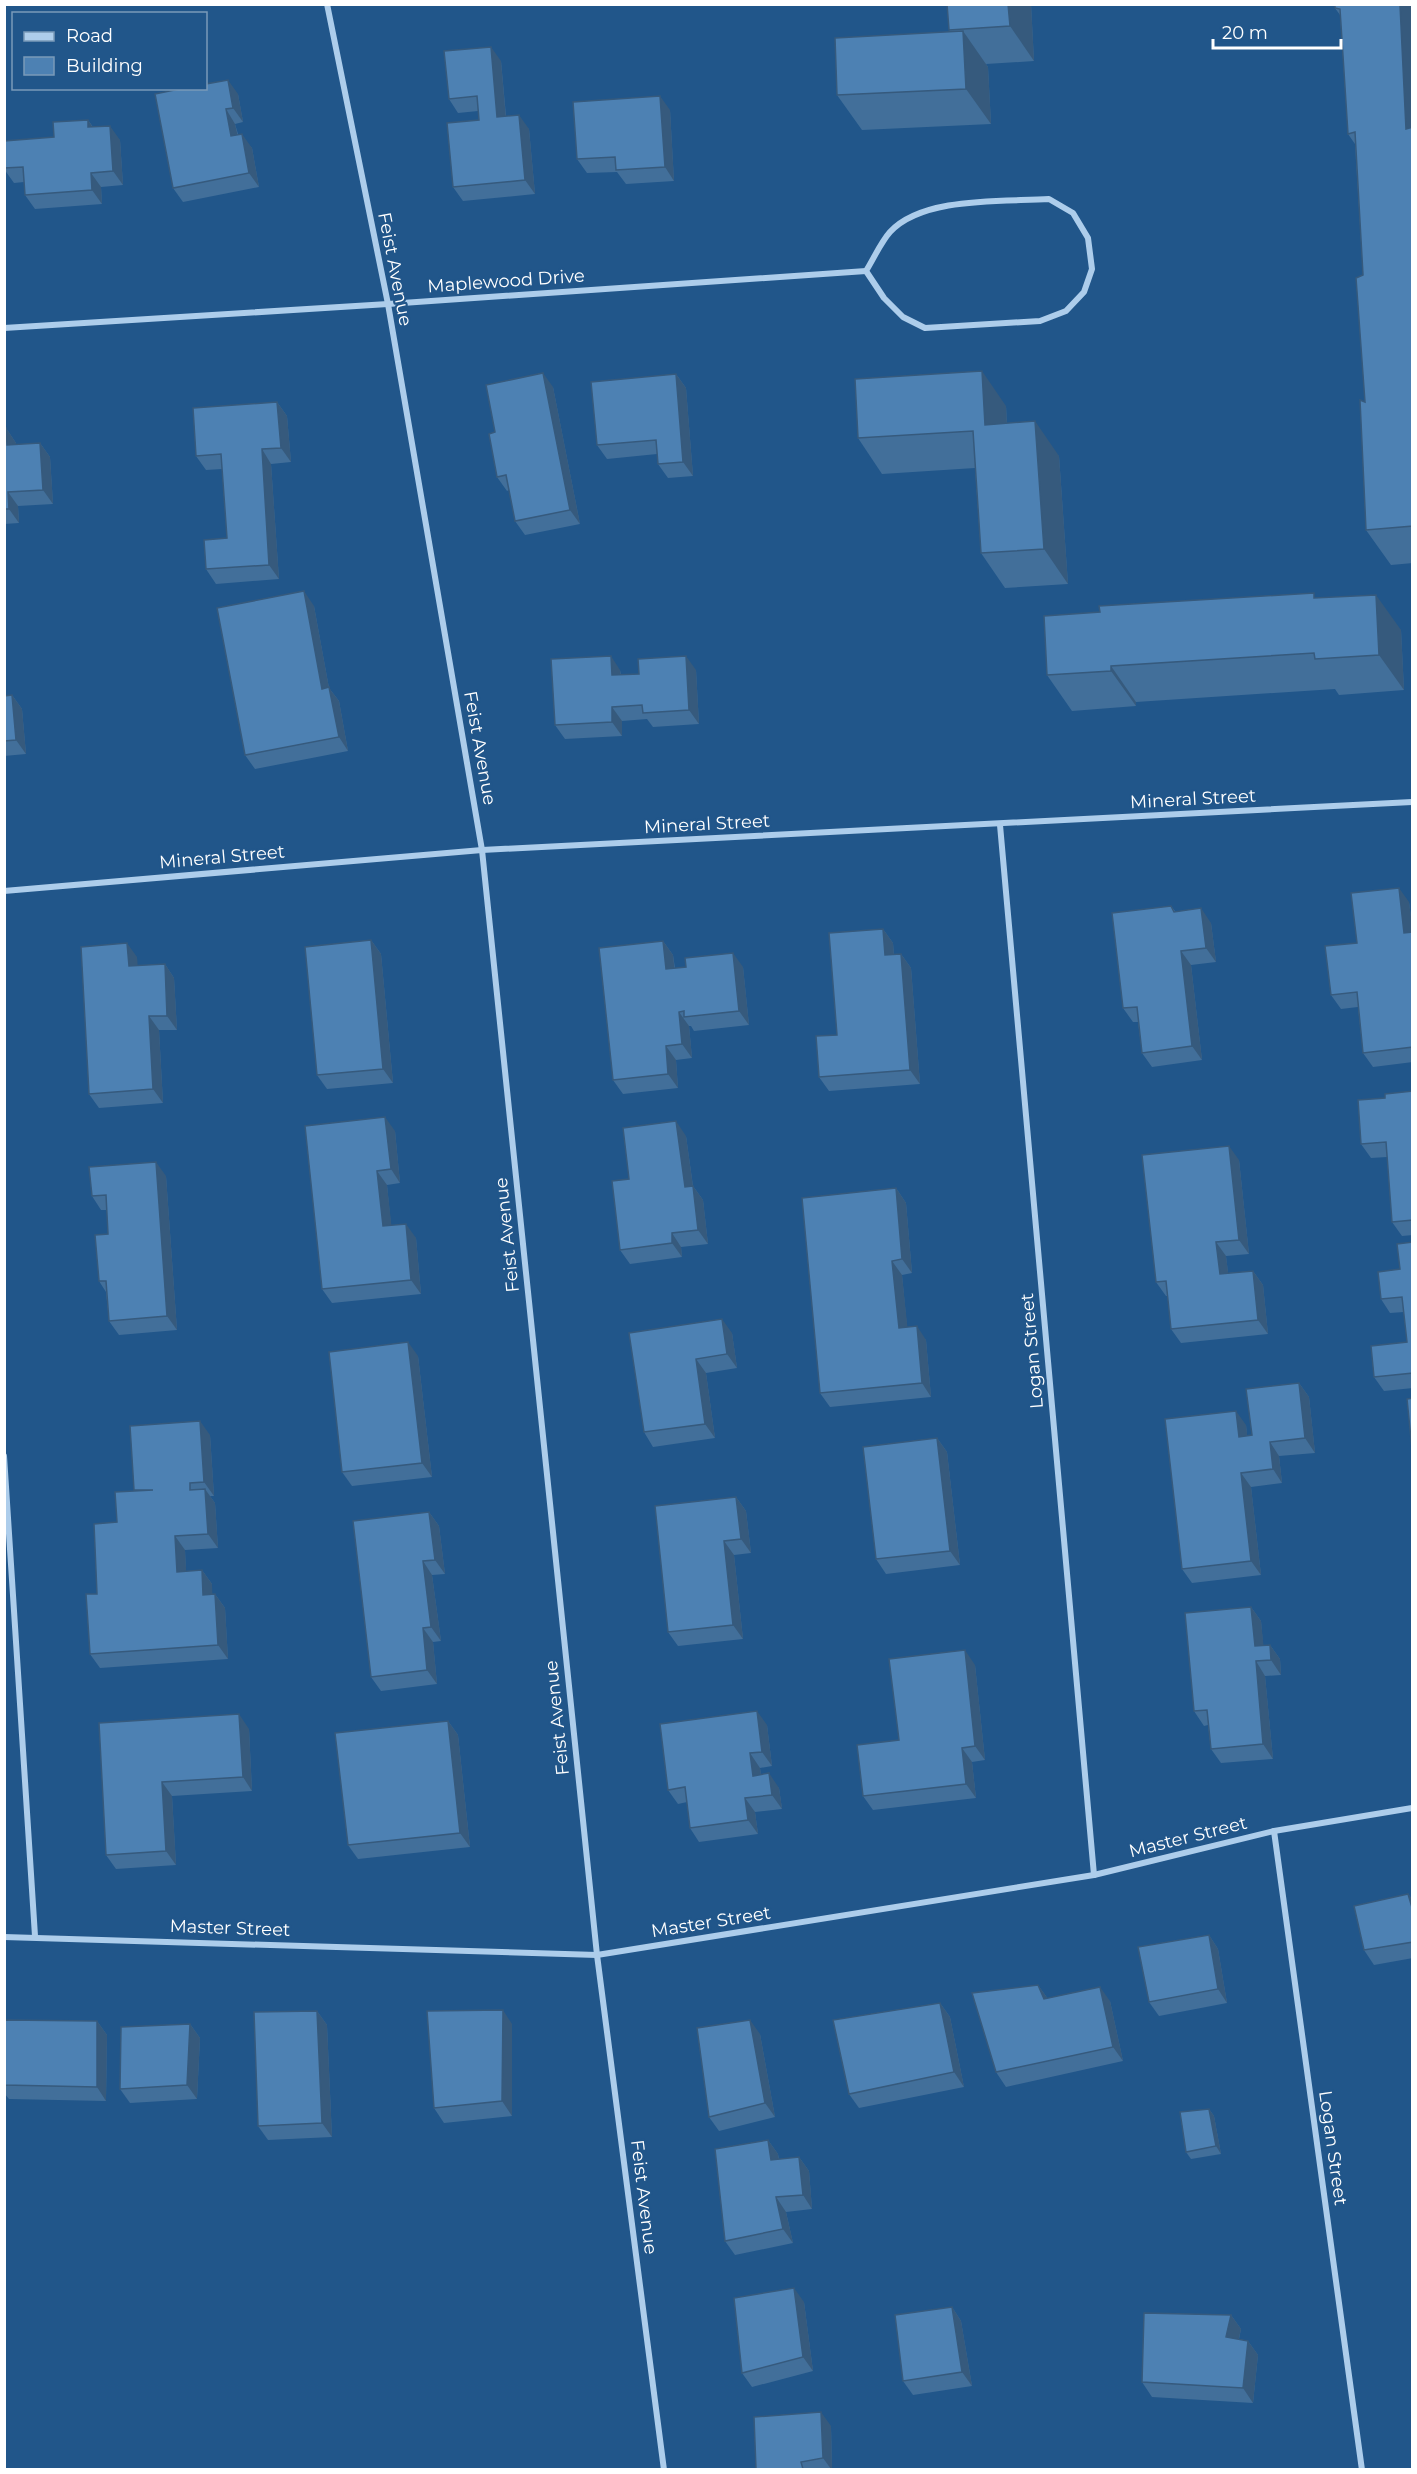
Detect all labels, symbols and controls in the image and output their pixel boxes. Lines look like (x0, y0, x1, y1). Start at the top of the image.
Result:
legend (12, 12, 207, 90)
scale bar (1213, 12, 1340, 50)
text: 20 m (1222, 22, 1268, 44)
text: Road (66, 25, 113, 47)
text: Building (66, 55, 143, 77)
street label: Feist Avenue (373, 210, 417, 328)
street label: Maplewood Drive (427, 265, 586, 297)
street label: Feist Avenue (459, 689, 501, 807)
street label: Mineral Street (1129, 785, 1257, 813)
street label: Mineral Street (643, 810, 771, 838)
street label: Mineral Street (158, 841, 286, 873)
street label: Feist Avenue (490, 1176, 524, 1294)
street label: Logan Street (1016, 1292, 1048, 1410)
street label: Feist Avenue (540, 1659, 574, 1777)
street label: Master Street (1127, 1812, 1249, 1862)
street label: Master Street (650, 1902, 772, 1942)
street label: Master Street (169, 1915, 291, 1941)
street label: Logan Street (1314, 2089, 1352, 2207)
street label: Feist Avenue (626, 2138, 662, 2256)

